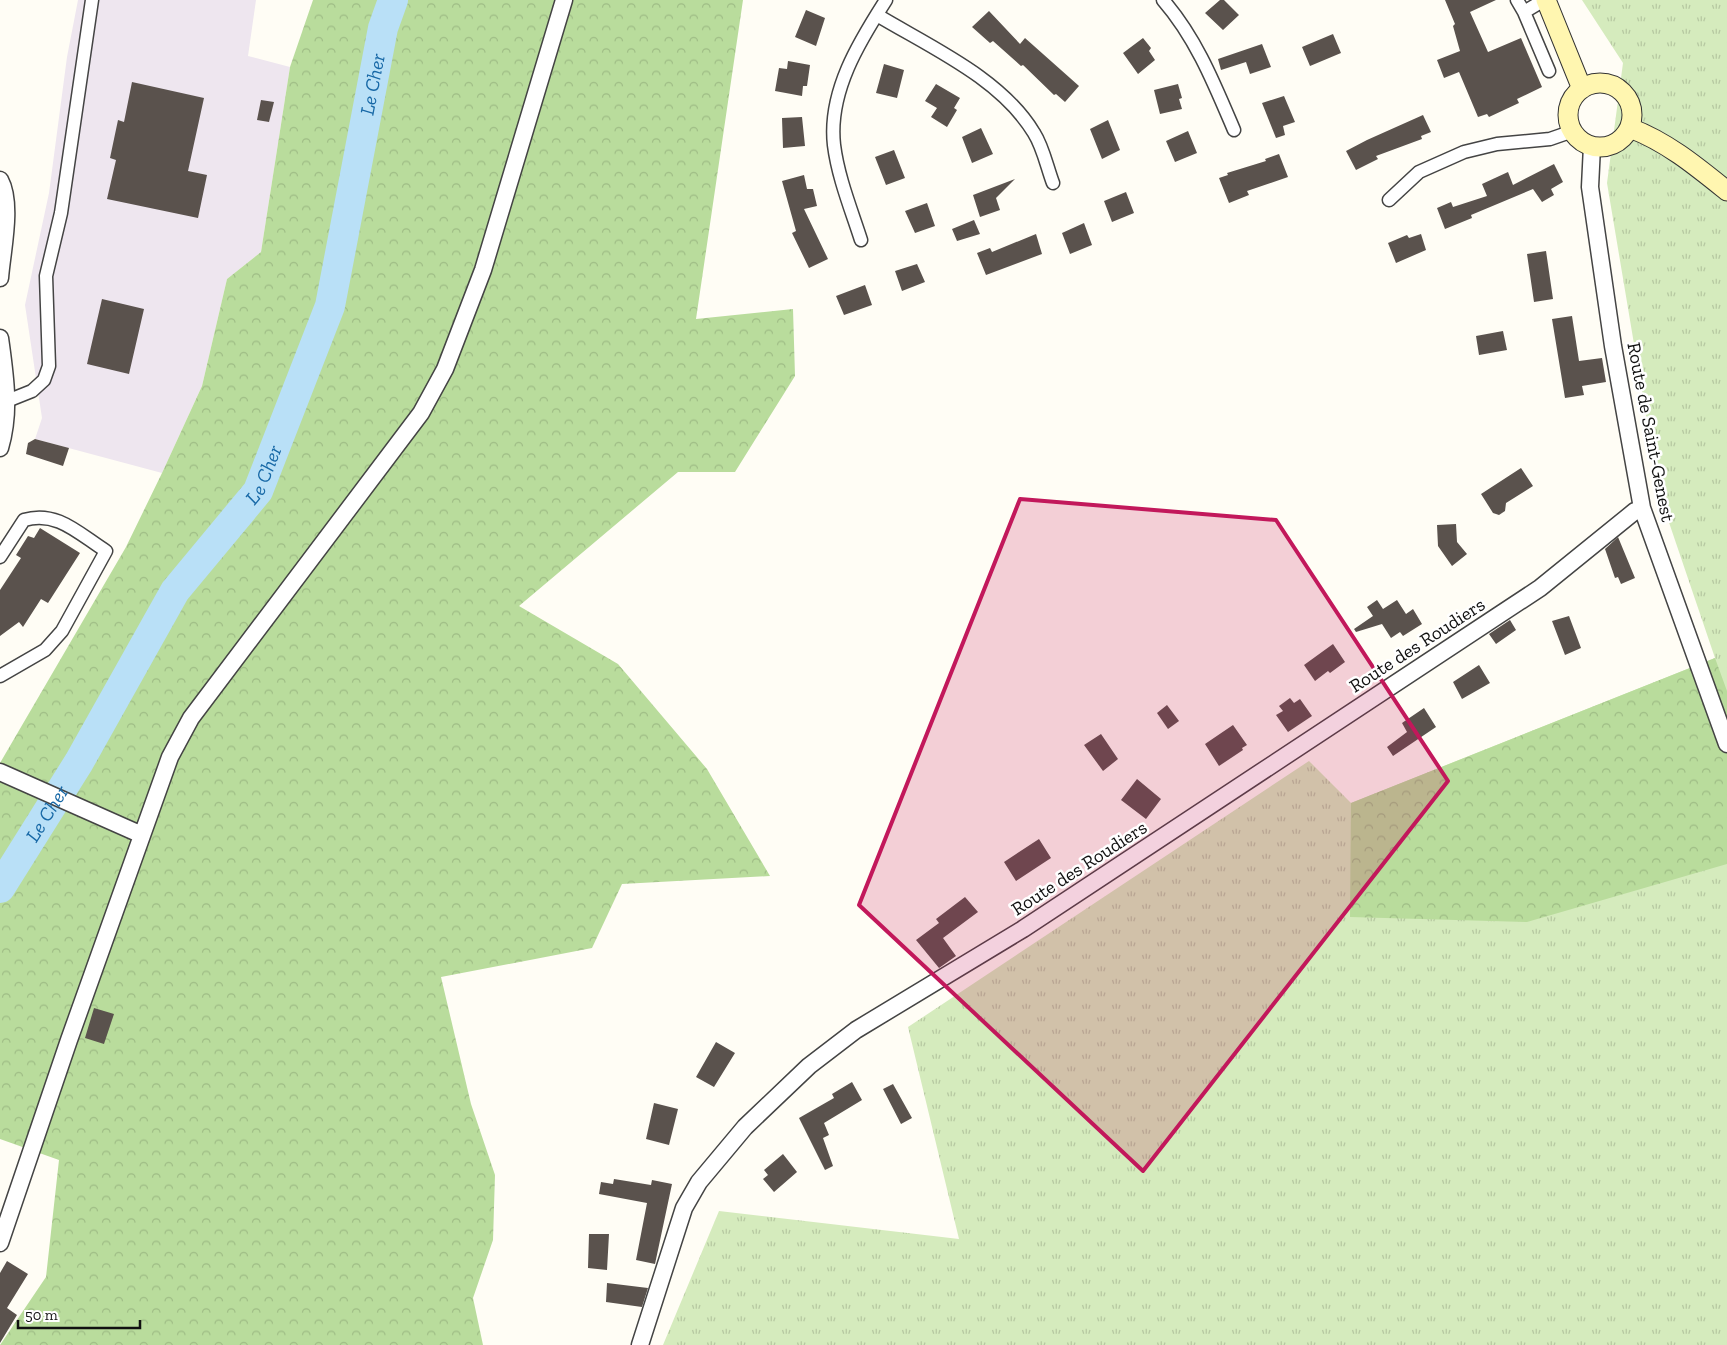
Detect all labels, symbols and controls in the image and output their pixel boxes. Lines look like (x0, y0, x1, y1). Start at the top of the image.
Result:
water label: Le Cher (355, 51, 390, 117)
street label: Route de Saint-Genest (1622, 340, 1680, 524)
water label: Le Cher (240, 442, 287, 509)
street label: Route des Roudiers (1345, 593, 1489, 697)
water label: Le Cher (20, 781, 73, 846)
street label: Route des Roudiers (1007, 816, 1151, 920)
scale bar (18, 1298, 140, 1330)
text: 50 m (25, 1306, 58, 1324)

